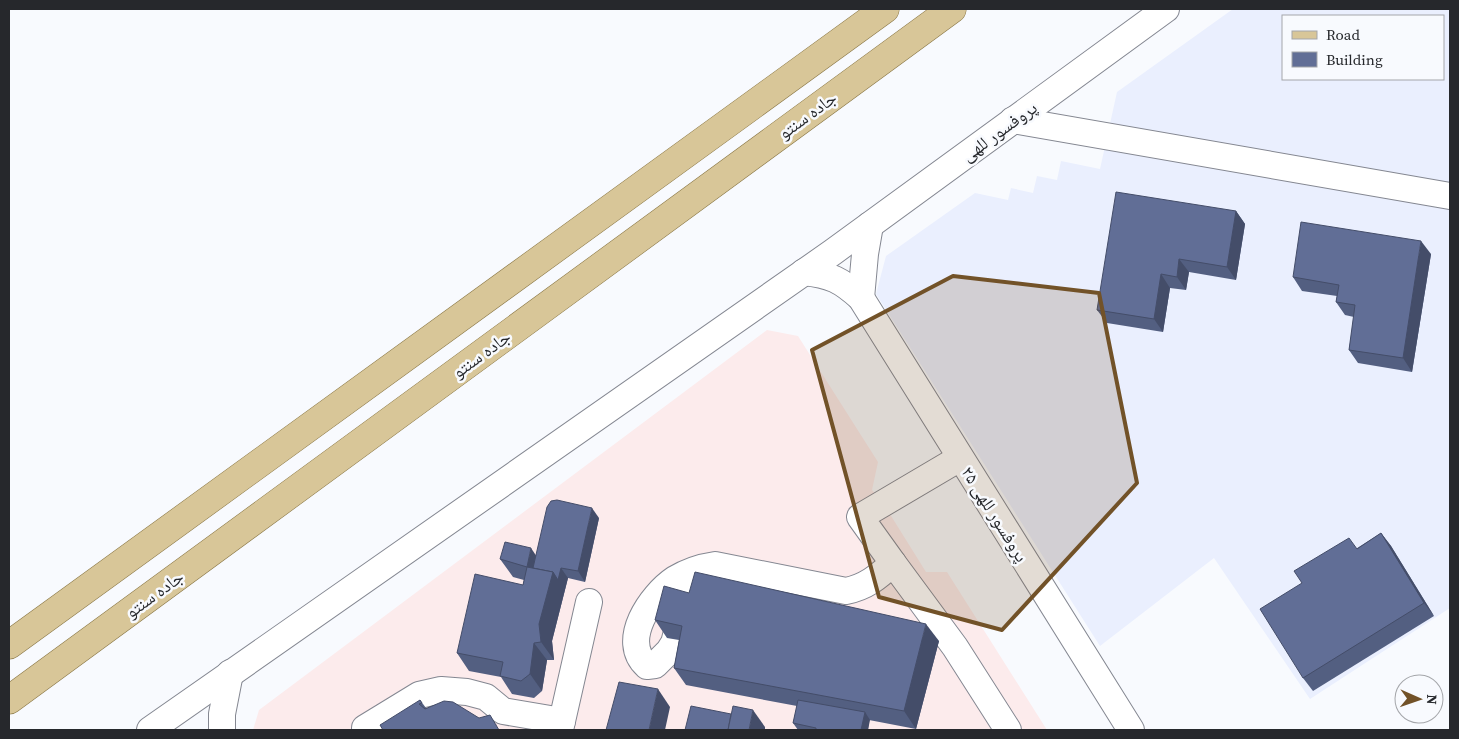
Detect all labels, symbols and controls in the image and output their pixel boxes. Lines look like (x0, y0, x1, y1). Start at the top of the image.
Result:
legend (1282, 15, 1444, 80)
text: Road (1326, 24, 1360, 45)
text: Building (1326, 49, 1383, 70)
street label: جاده سنتو (773, 85, 841, 145)
street label: پروفسور للهی (956, 95, 1042, 167)
street label: جاده سنتو (447, 324, 515, 384)
street label: پروفسور للهی ۲۵ (956, 461, 1034, 567)
street label: جاده سنتو (120, 564, 188, 624)
north arrow (1394, 674, 1444, 724)
text: N (1422, 694, 1442, 705)

